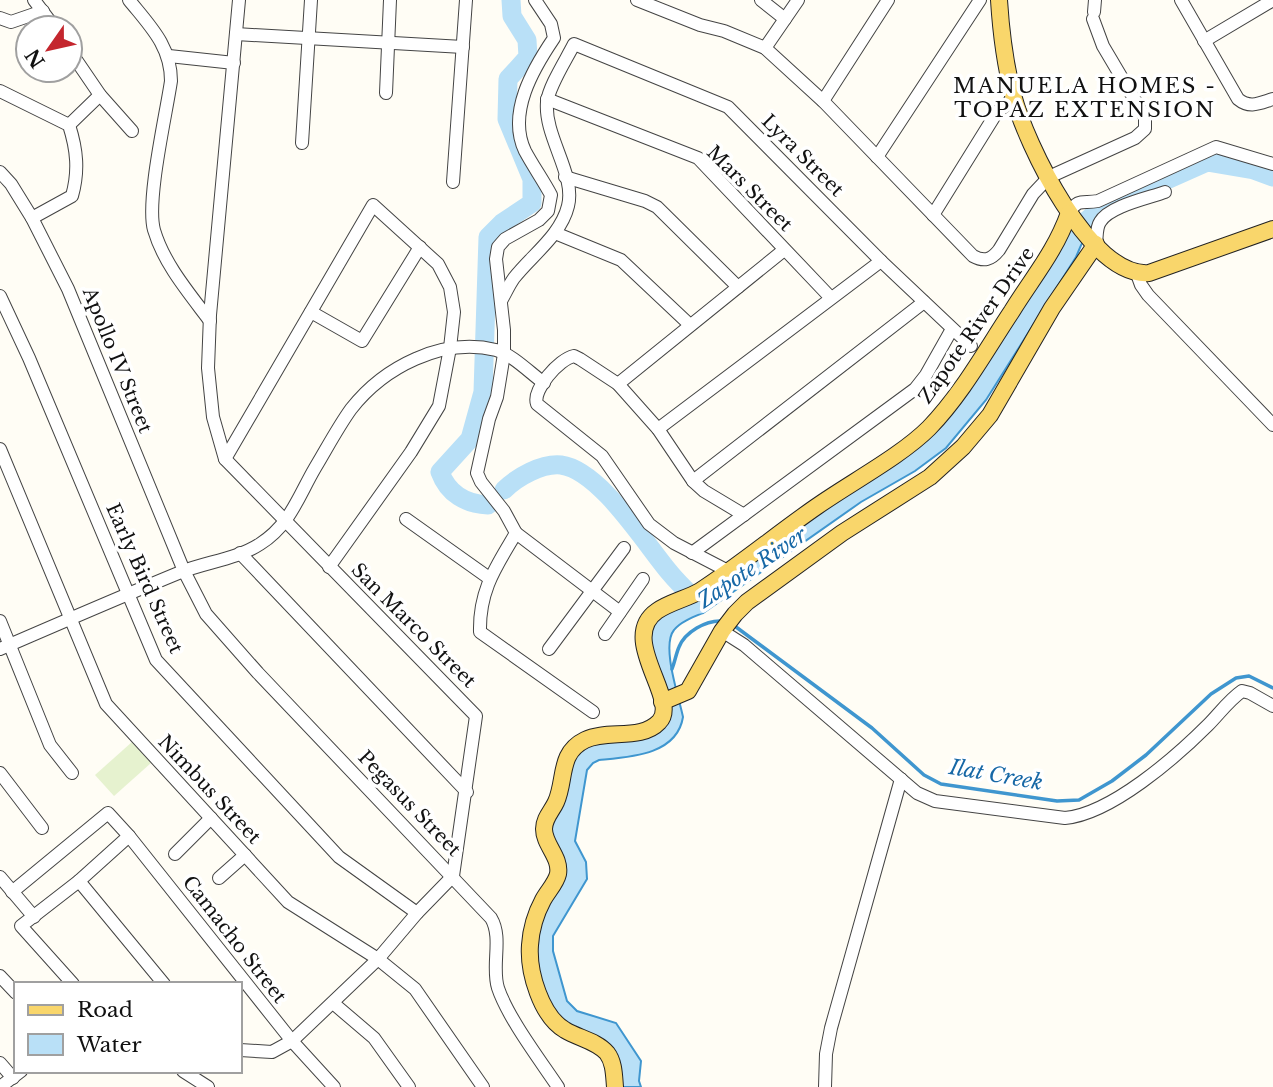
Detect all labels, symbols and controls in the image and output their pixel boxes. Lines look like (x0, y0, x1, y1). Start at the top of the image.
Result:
north arrow (14, 14, 84, 84)
text: N (21, 44, 50, 72)
district label: MANUELA HOMES - TOPAZ EXTENSION (953, 73, 1217, 123)
street label: Lyra Street (757, 110, 849, 202)
street label: Mars Street (702, 141, 798, 236)
street label: Zapote River Drive (914, 243, 1039, 408)
street label: Apollo IV Street (77, 283, 158, 437)
street label: Early Bird Street (101, 500, 188, 658)
water label: Zapote River (692, 521, 813, 615)
street label: San Marco Street (347, 558, 481, 693)
street label: Nimbus Street (153, 730, 266, 849)
street label: Pegasus Street (353, 746, 466, 862)
water label: Ilat Creek (946, 754, 1045, 796)
street label: Camacho Street (178, 871, 292, 1008)
legend (14, 982, 242, 1073)
text: Road (77, 997, 133, 1023)
text: Water (76, 1032, 141, 1058)

